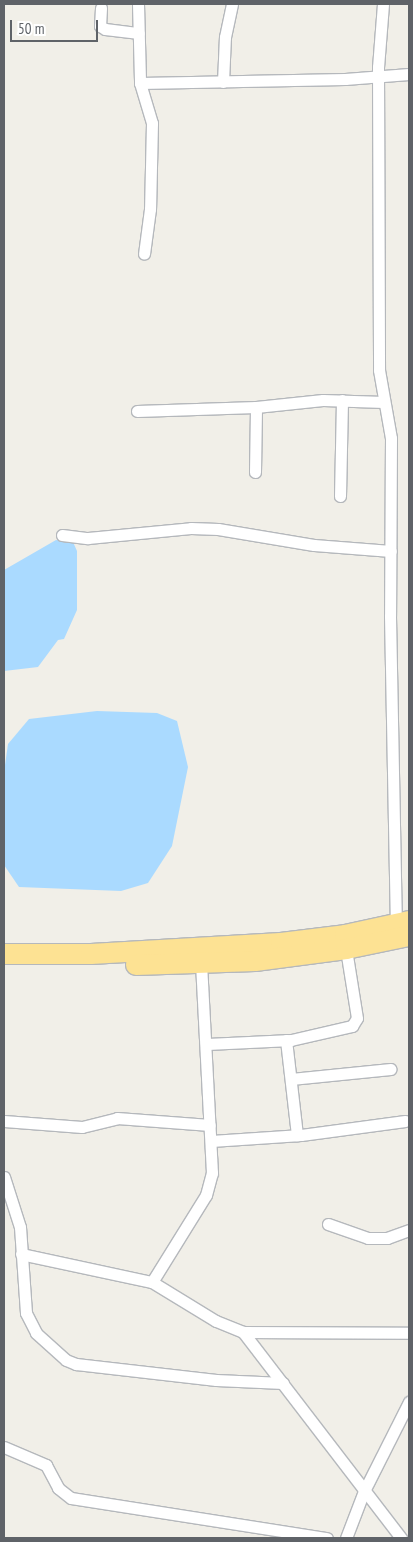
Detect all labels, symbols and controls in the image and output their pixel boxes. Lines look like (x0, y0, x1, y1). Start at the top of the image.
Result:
scale bar (12, 10, 100, 42)
text: 50 m (18, 19, 44, 38)

